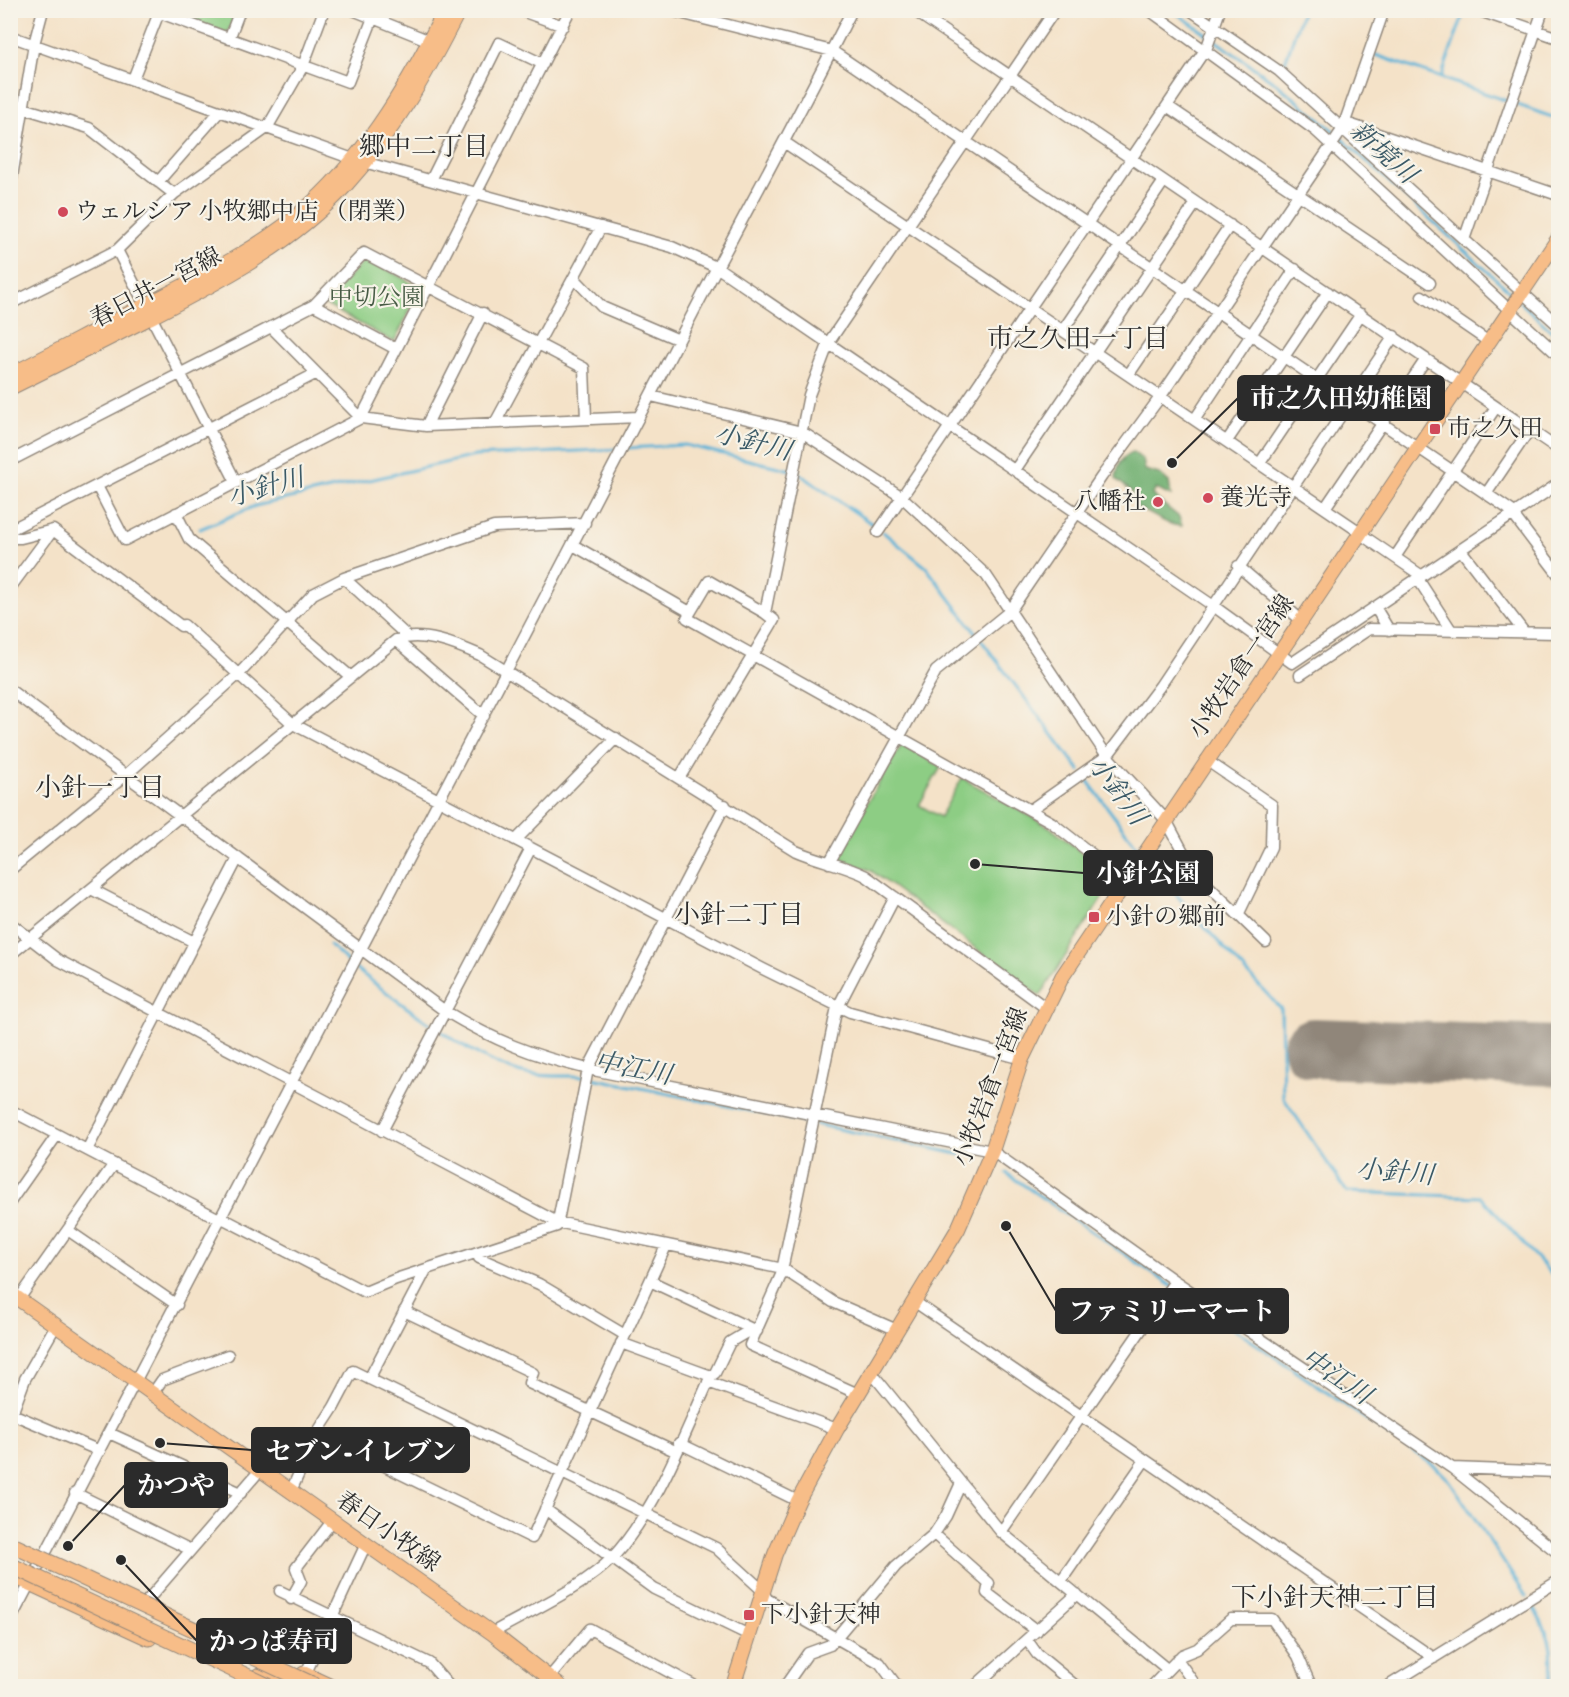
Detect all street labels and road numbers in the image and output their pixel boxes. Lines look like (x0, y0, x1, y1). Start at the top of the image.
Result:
street label: 春日井一宮線 (85, 241, 227, 335)
street label: 小牧岩倉一宮線 (1183, 589, 1301, 745)
street label: 小牧岩倉一宮線 (947, 1003, 1035, 1171)
street label: 春日小牧線 (330, 1485, 446, 1579)

